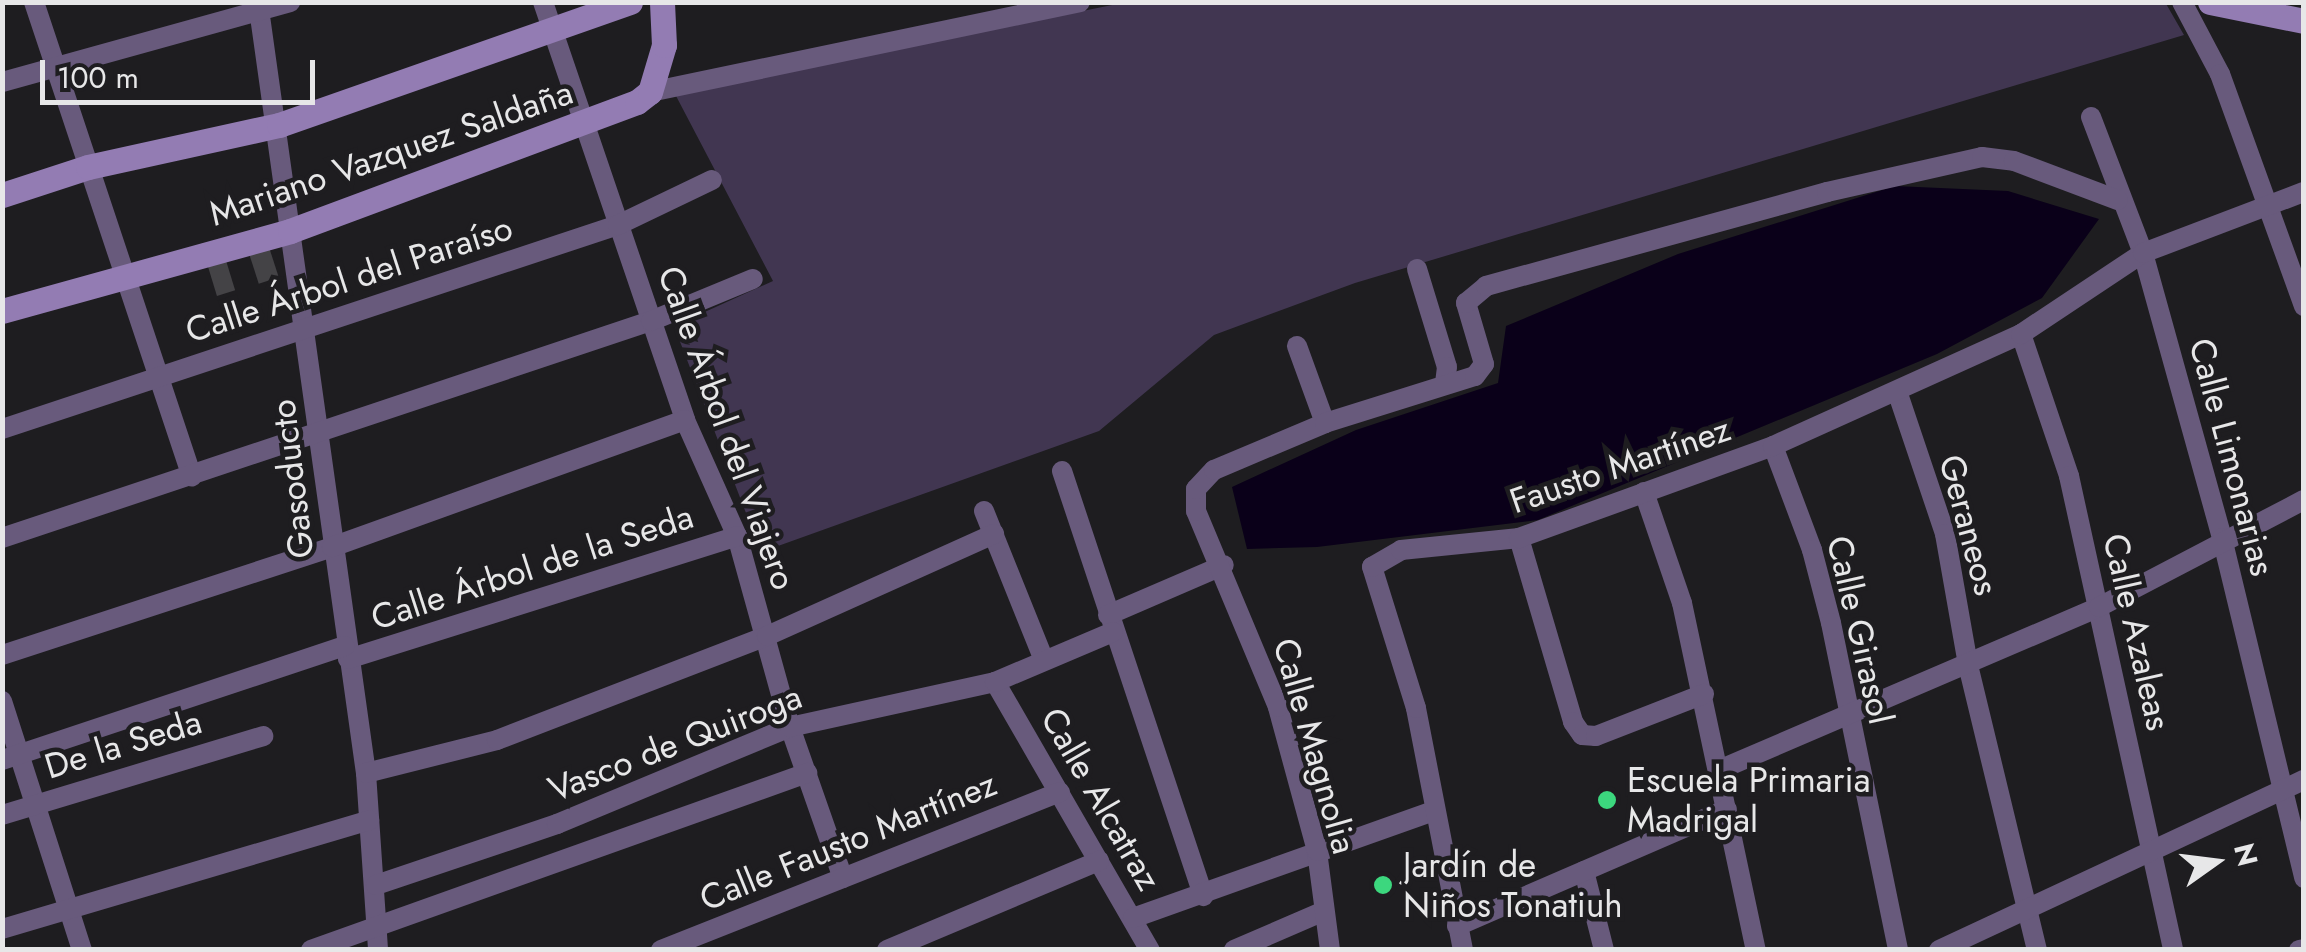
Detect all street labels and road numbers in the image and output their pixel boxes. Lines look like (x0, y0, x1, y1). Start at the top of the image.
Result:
street label: Mariano Vazquez Saldaña (204, 71, 578, 235)
street label: Calle Árbol del Paraíso (180, 206, 518, 352)
street label: Calle Árbol del Viajero (649, 261, 805, 595)
street label: Calle Limonarias (2180, 334, 2284, 580)
street label: Gasoducto (261, 397, 323, 561)
street label: Fausto Martínez (1504, 408, 1736, 522)
street label: Geraneos (1930, 450, 2008, 600)
street label: Calle Árbol de la Seda (366, 495, 698, 639)
street label: Calle Azaleas (2094, 530, 2180, 734)
street label: Calle Girasol (1818, 532, 1902, 728)
street label: Calle Magnolia (1264, 633, 1366, 859)
street label: Vasco de Quiroga (542, 675, 808, 811)
street label: De la Seda (40, 700, 206, 788)
street label: Calle Alcatraz (1032, 700, 1170, 898)
street label: Calle Fausto Martínez (694, 762, 1002, 920)

